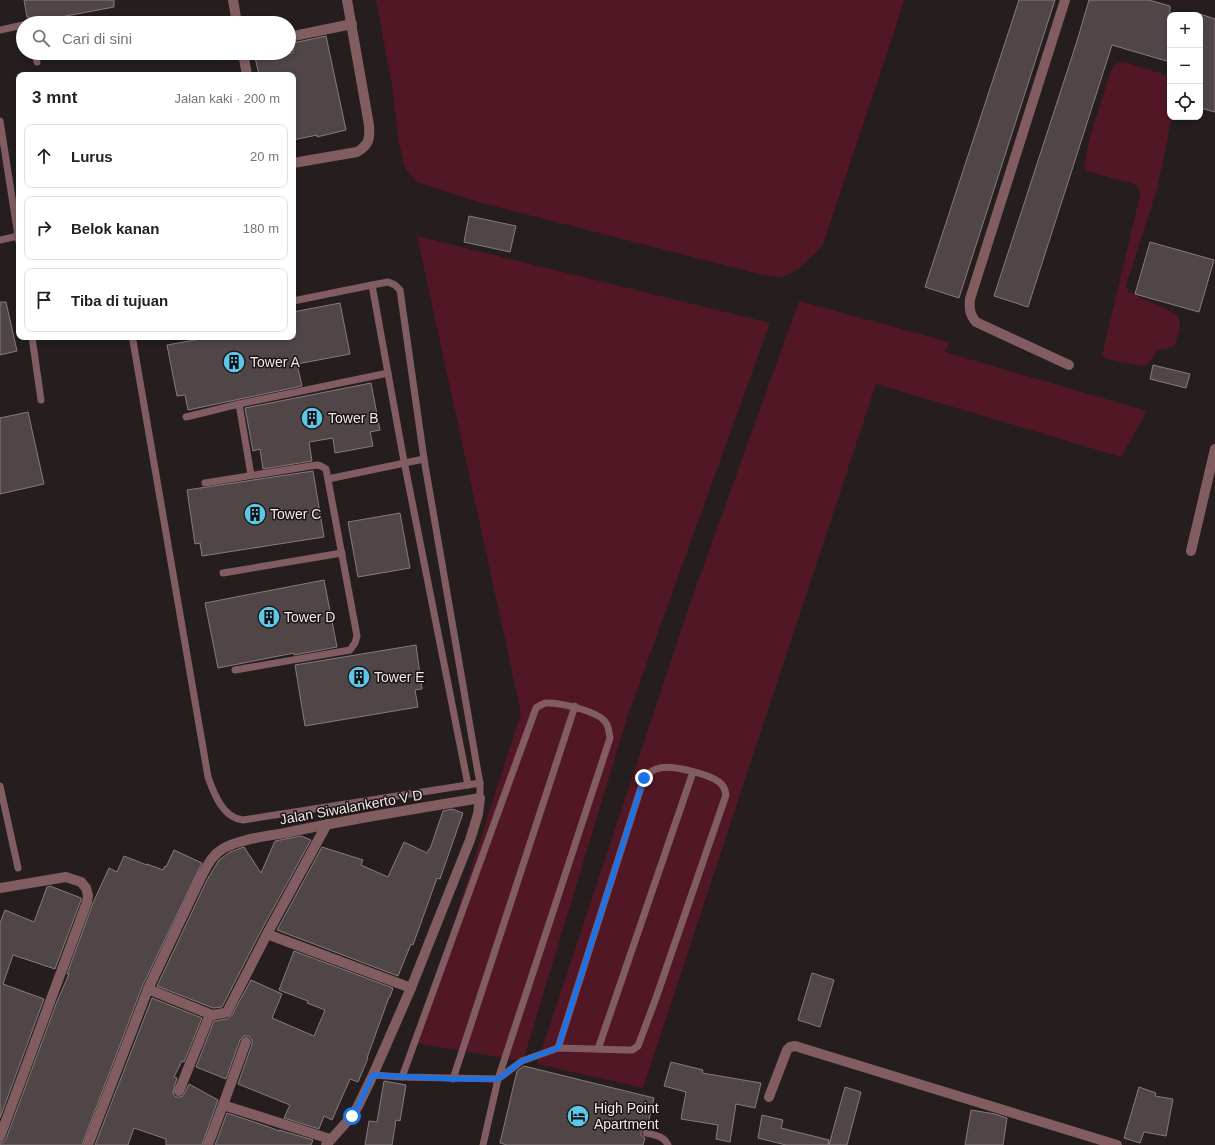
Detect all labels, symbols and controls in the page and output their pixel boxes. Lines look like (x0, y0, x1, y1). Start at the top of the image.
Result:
map controls (1167, 12, 1203, 120)
button: + (1167, 12, 1203, 48)
search box (16, 16, 296, 60)
icon: search (30, 27, 52, 49)
text: Cari di sini (62, 30, 132, 47)
button: − (1167, 48, 1203, 84)
button: locate (1167, 84, 1203, 120)
text: 3 mnt (32, 88, 77, 107)
text: Jalan kaki · 200 m (175, 91, 280, 106)
icon: ahead (33, 145, 55, 167)
text: Lurus (71, 148, 113, 165)
text: 20 m (250, 149, 279, 164)
icon: right (33, 217, 55, 239)
text: Belok kanan (71, 220, 159, 237)
text: 180 m (243, 221, 279, 236)
icon: arrive (33, 289, 55, 311)
text: Tiba di tujuan (71, 292, 168, 309)
building icon: Tower A (221, 349, 247, 375)
place label: Tower A (250, 354, 300, 370)
building icon: Tower B (299, 405, 325, 431)
place label: Tower B (328, 410, 379, 426)
building icon: Tower C (242, 501, 268, 527)
place label: Tower C (270, 506, 321, 522)
building icon: Tower D (256, 604, 282, 630)
place label: Tower D (284, 609, 335, 625)
building icon: Tower E (346, 664, 372, 690)
place label: Tower E (374, 669, 425, 685)
route end (635, 769, 653, 787)
street label: Jalan Siwalankerto V D (278, 787, 424, 827)
place label: High Point Apartment (594, 1100, 659, 1132)
hotel icon: High Point Apartment (565, 1103, 591, 1129)
route start (343, 1107, 361, 1125)

